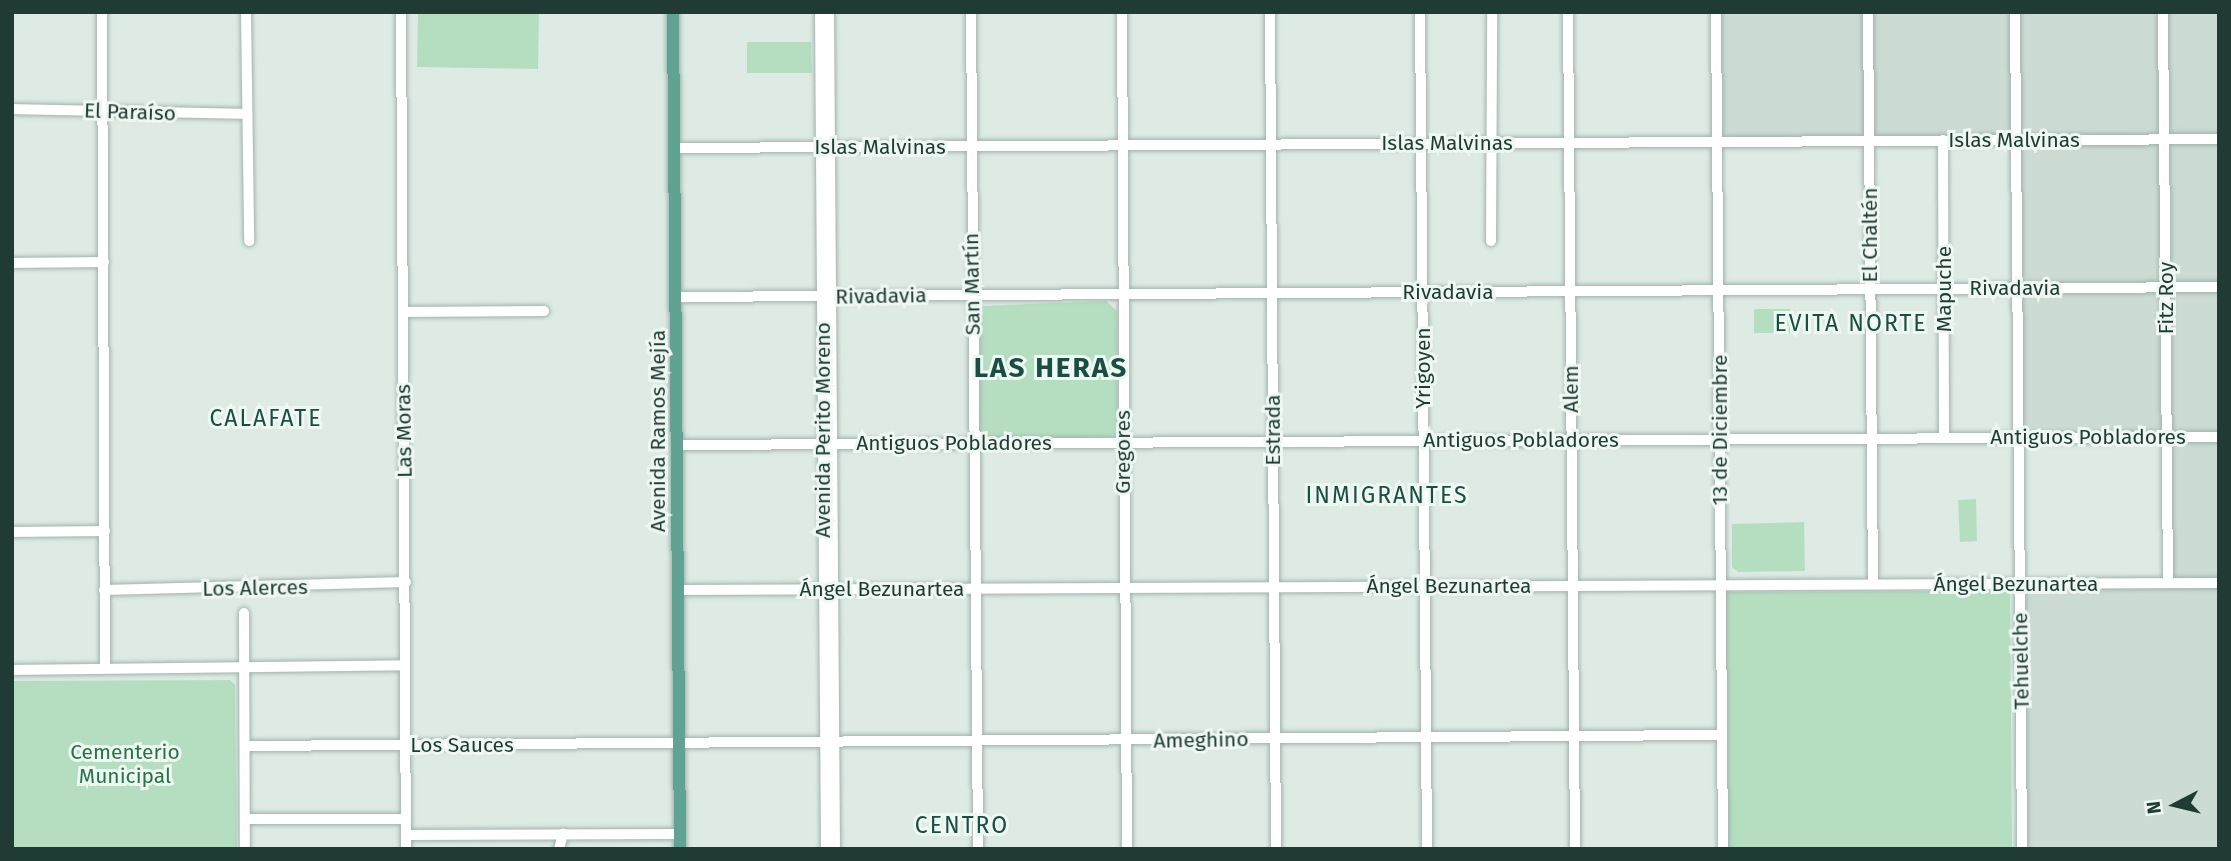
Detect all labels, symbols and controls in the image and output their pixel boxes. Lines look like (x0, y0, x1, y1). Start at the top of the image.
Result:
street label: El Paraíso (84, 98, 176, 126)
street label: Islas Malvinas (1948, 127, 2080, 153)
street label: Islas Malvinas (1381, 130, 1513, 156)
street label: Islas Malvinas (814, 134, 946, 160)
street label: El Chaltén (1857, 187, 1883, 283)
street label: San Martín (959, 233, 985, 335)
street label: Mapuche (1931, 246, 1957, 332)
street label: Fitz Roy (2153, 262, 2179, 334)
street label: Rivadavia (1969, 275, 2061, 301)
street label: Rivadavia (1402, 279, 1494, 305)
street label: Rivadavia (835, 283, 927, 309)
district label: EVITA NORTE (1776, 309, 1926, 337)
street label: Avenida Perito Moreno (810, 322, 836, 538)
street label: Yrigoyen (1410, 327, 1436, 409)
street label: Avenida Ramos Mejía (645, 330, 671, 532)
district label: LAS HERAS (975, 351, 1127, 385)
street label: 13 de Diciembre (1707, 355, 1733, 505)
street label: Alem (1558, 365, 1584, 413)
street label: Las Moras (391, 384, 417, 478)
street label: Estrada (1260, 394, 1286, 466)
district label: CALAFATE (210, 404, 322, 432)
street label: Gregores (1110, 410, 1136, 494)
street label: Antiguos Pobladores (1990, 424, 2186, 450)
street label: Antiguos Pobladores (1423, 427, 1619, 453)
street label: Antiguos Pobladores (856, 430, 1052, 456)
district label: INMIGRANTES (1307, 481, 1467, 509)
street label: Ángel Bezunartea (1933, 571, 2099, 597)
street label: Ángel Bezunartea (1366, 573, 1532, 599)
street label: Los Alerces (202, 574, 308, 602)
street label: Ángel Bezunartea (799, 576, 965, 602)
street label: Tehuelche (2008, 612, 2034, 710)
street label: Ameghino (1153, 727, 1249, 753)
street label: Los Sauces (410, 732, 514, 758)
park label: Cementerio Municipal (70, 739, 180, 789)
north arrow (2140, 770, 2210, 840)
text: N (2141, 800, 2166, 815)
district label: CENTRO (916, 811, 1008, 839)

